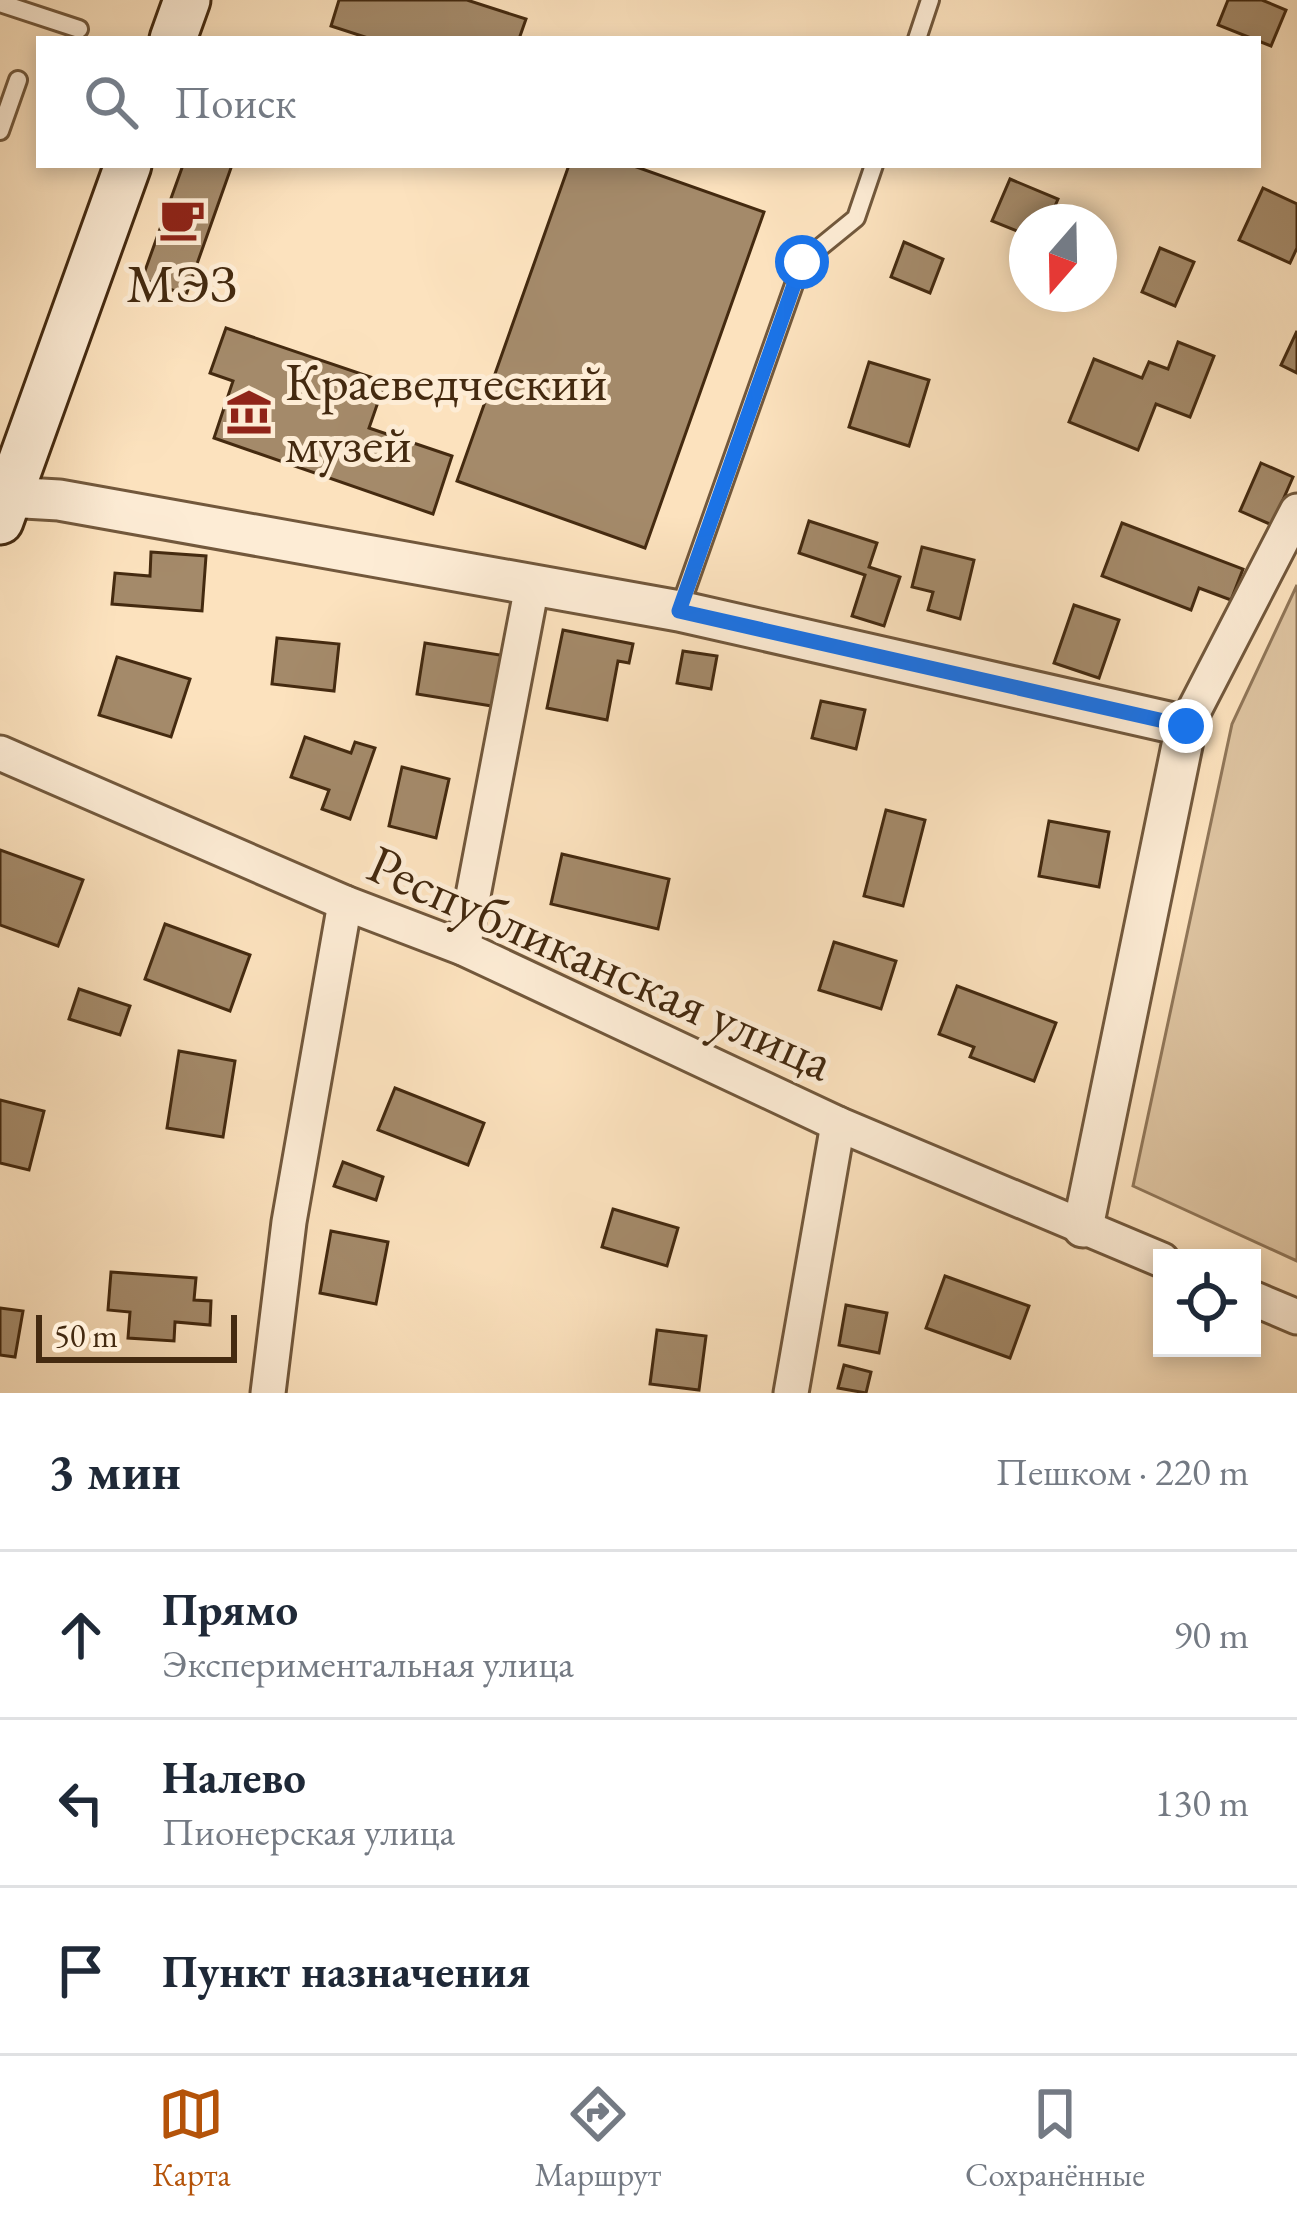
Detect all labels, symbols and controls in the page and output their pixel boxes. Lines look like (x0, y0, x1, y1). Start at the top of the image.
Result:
search box (36, 36, 1261, 168)
icon: search (78, 69, 144, 135)
text: Поиск (174, 73, 296, 131)
cafe icon: МЭЗ (157, 194, 207, 244)
north arrow (1009, 204, 1117, 312)
route start (775, 235, 829, 289)
place label: МЭЗ (126, 248, 238, 318)
place label: Краеведческий музей (285, 346, 608, 478)
museum icon: Краеведческий музей (224, 387, 274, 437)
route end (1159, 699, 1213, 753)
street label: Республиканская улица (358, 828, 845, 1096)
map controls (1153, 1249, 1261, 1357)
button: locate (1153, 1249, 1261, 1357)
scale bar (36, 1309, 237, 1362)
text: 50 m (54, 1314, 118, 1357)
text: 3 мин (48, 1438, 181, 1504)
text: Пешком · 220 m (996, 1446, 1249, 1497)
text: Прямо (162, 1580, 298, 1638)
icon: ahead (48, 1602, 114, 1668)
text: 90 m (1173, 1609, 1249, 1660)
text: Экспериментальная улица (162, 1638, 574, 1689)
text: Налево (162, 1748, 306, 1806)
icon: left (48, 1770, 114, 1836)
text: 130 m (1155, 1777, 1249, 1828)
text: Пионерская улица (162, 1806, 455, 1857)
icon: arrive (48, 1938, 114, 2004)
text: Пункт назначения (162, 1942, 531, 2000)
tab: Карта (152, 2081, 231, 2196)
tab: Маршрут (535, 2081, 661, 2196)
tab: Сохранённые (965, 2081, 1145, 2196)

